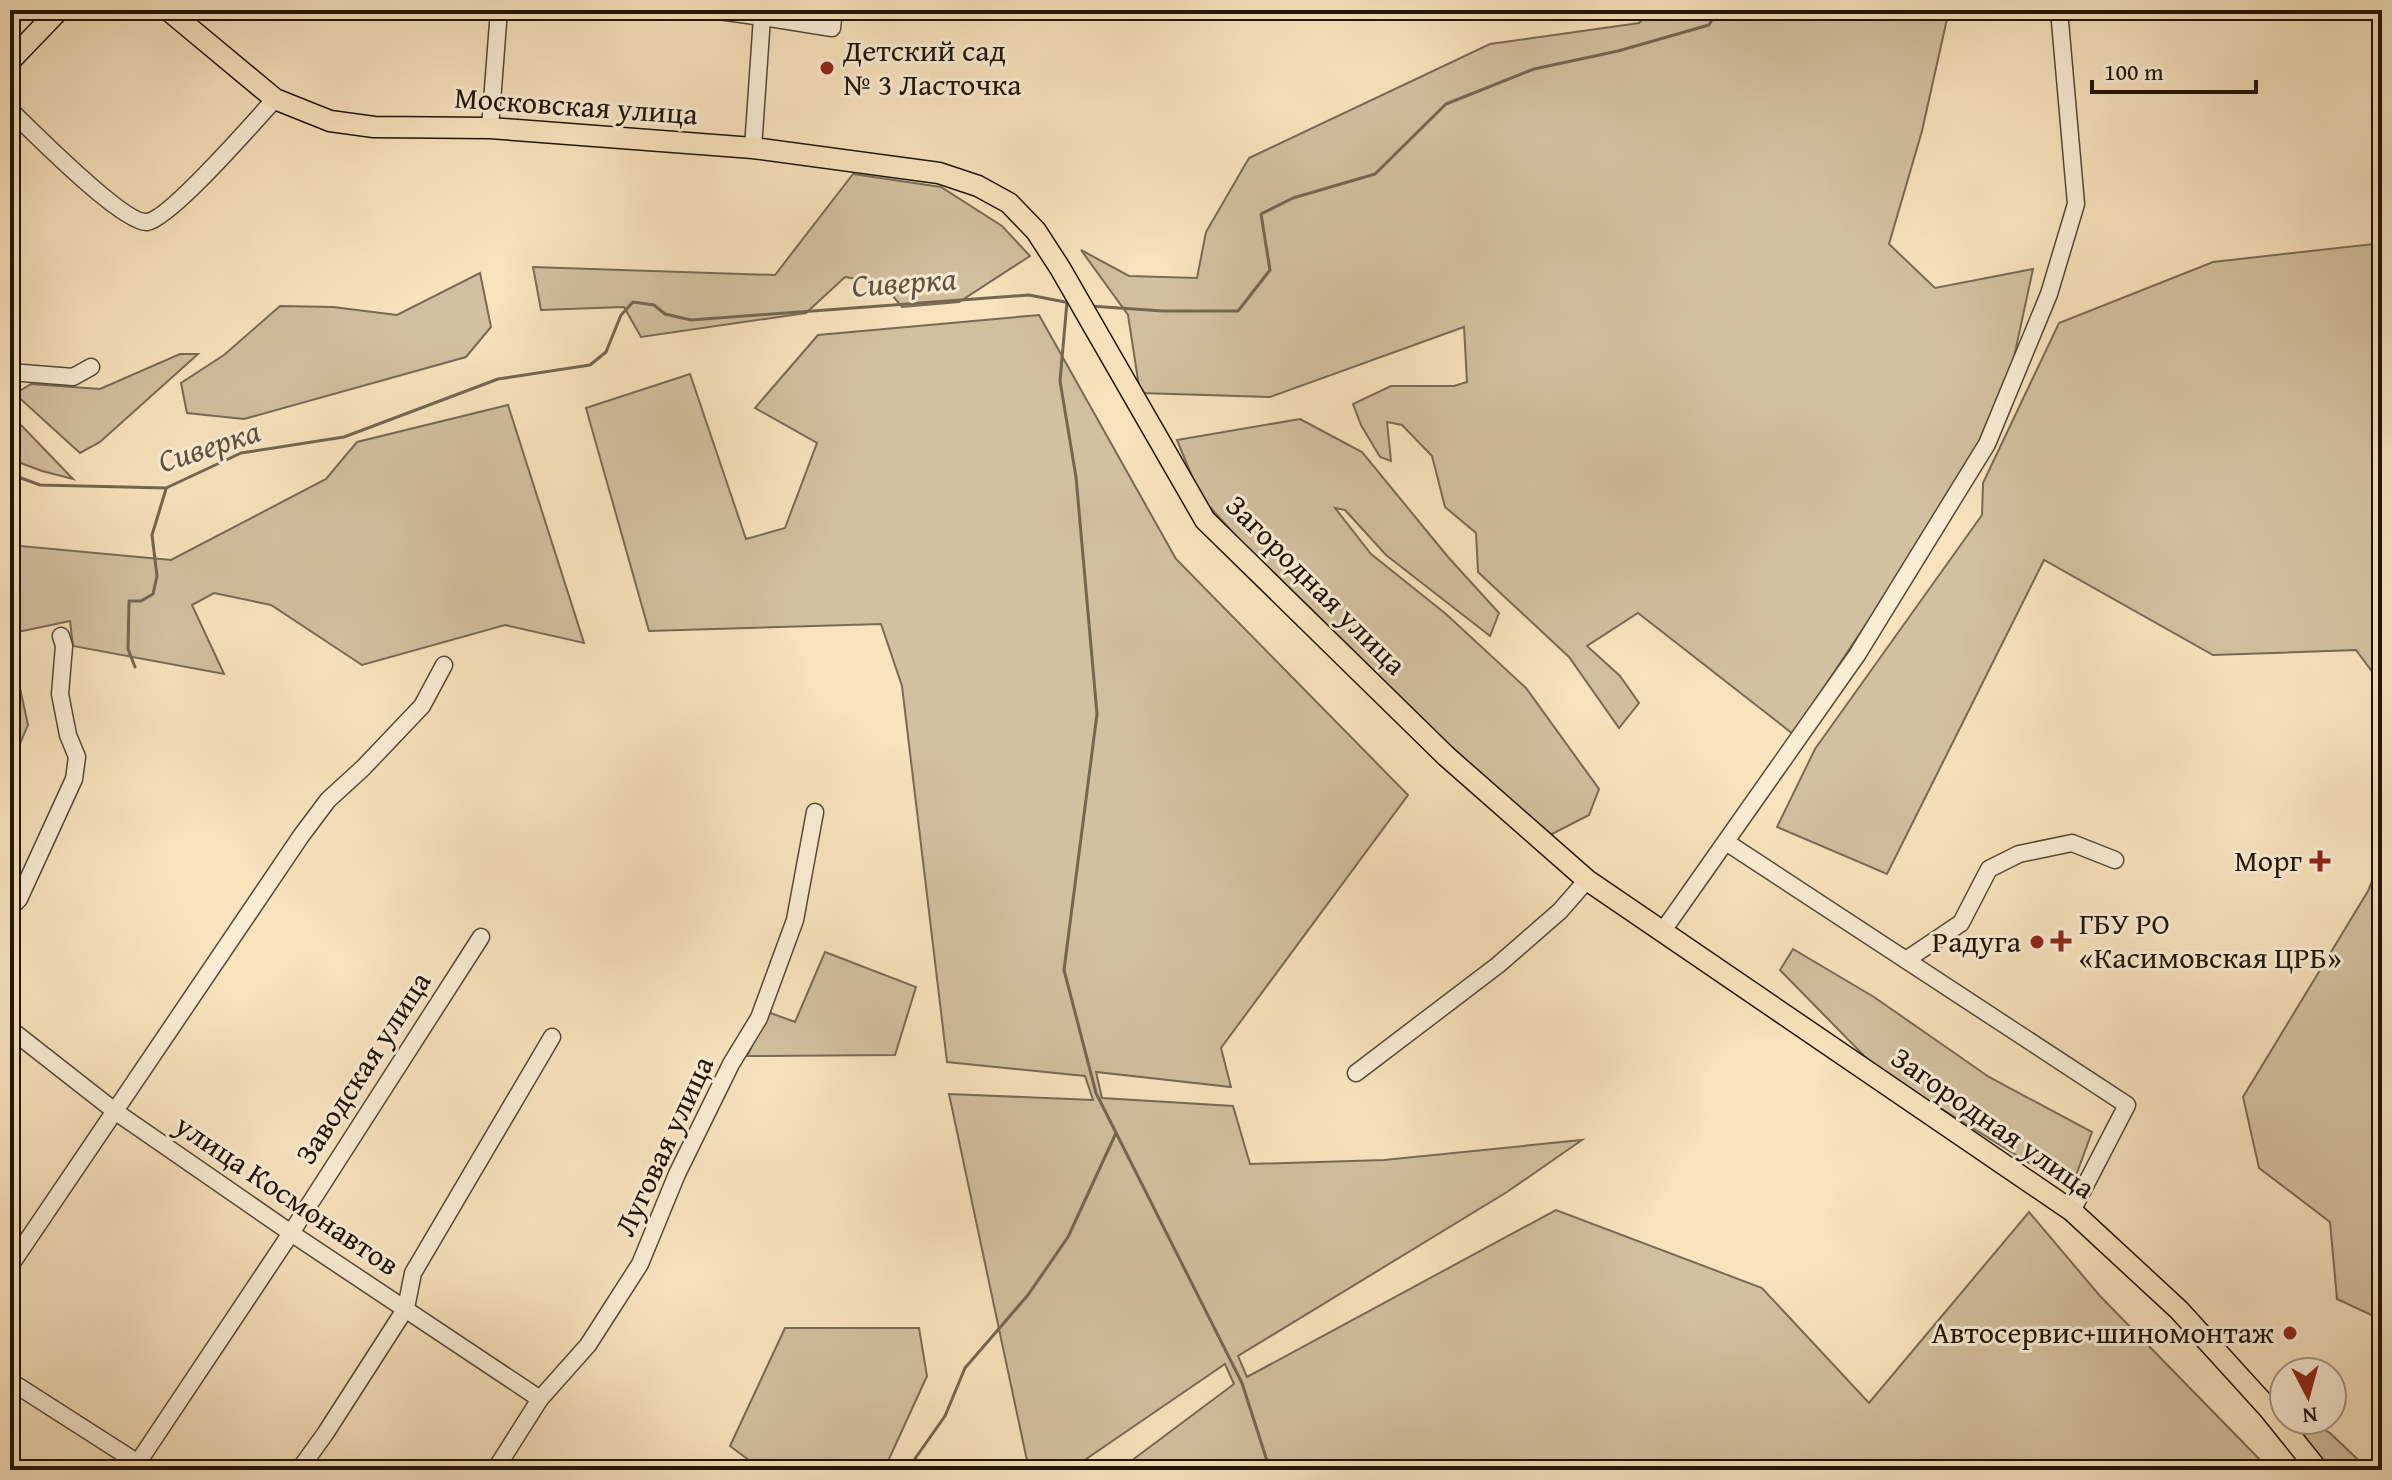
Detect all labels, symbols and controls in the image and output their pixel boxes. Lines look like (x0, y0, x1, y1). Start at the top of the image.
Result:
place label: Детский сад № 3 Ласточка (842, 28, 1022, 106)
scale bar (2092, 44, 2256, 94)
text: 100 m (2104, 54, 2164, 89)
marker: Детский сад № 3 Ласточка (818, 59, 836, 77)
street label: Московская улица (453, 75, 700, 136)
water label: Сиверка (850, 254, 958, 309)
water label: Сиверка (152, 407, 266, 484)
street label: Загородная улица (1216, 484, 1418, 685)
place label: Морг (2234, 838, 2302, 882)
marker: Морг (2309, 850, 2331, 872)
place label: ГБУ РО «Касимовская ЦРБ» (2079, 901, 2342, 979)
place label: Радуга (1932, 919, 2022, 963)
marker: ГБУ РО «Касимовская ЦРБ» (2050, 930, 2072, 952)
marker: Радуга (2028, 933, 2046, 951)
street label: Заводская улица (283, 962, 441, 1173)
street label: Загородная улица (1883, 1035, 2105, 1209)
street label: Луговая улица (602, 1048, 724, 1243)
street label: улица Космонавтов (166, 1102, 409, 1286)
place label: Автосервис+шиномонтаж (1931, 1310, 2274, 1354)
marker: Автосервис+шиномонтаж (2281, 1324, 2299, 1342)
north arrow (2268, 1356, 2348, 1436)
text: N (2301, 1399, 2319, 1433)

